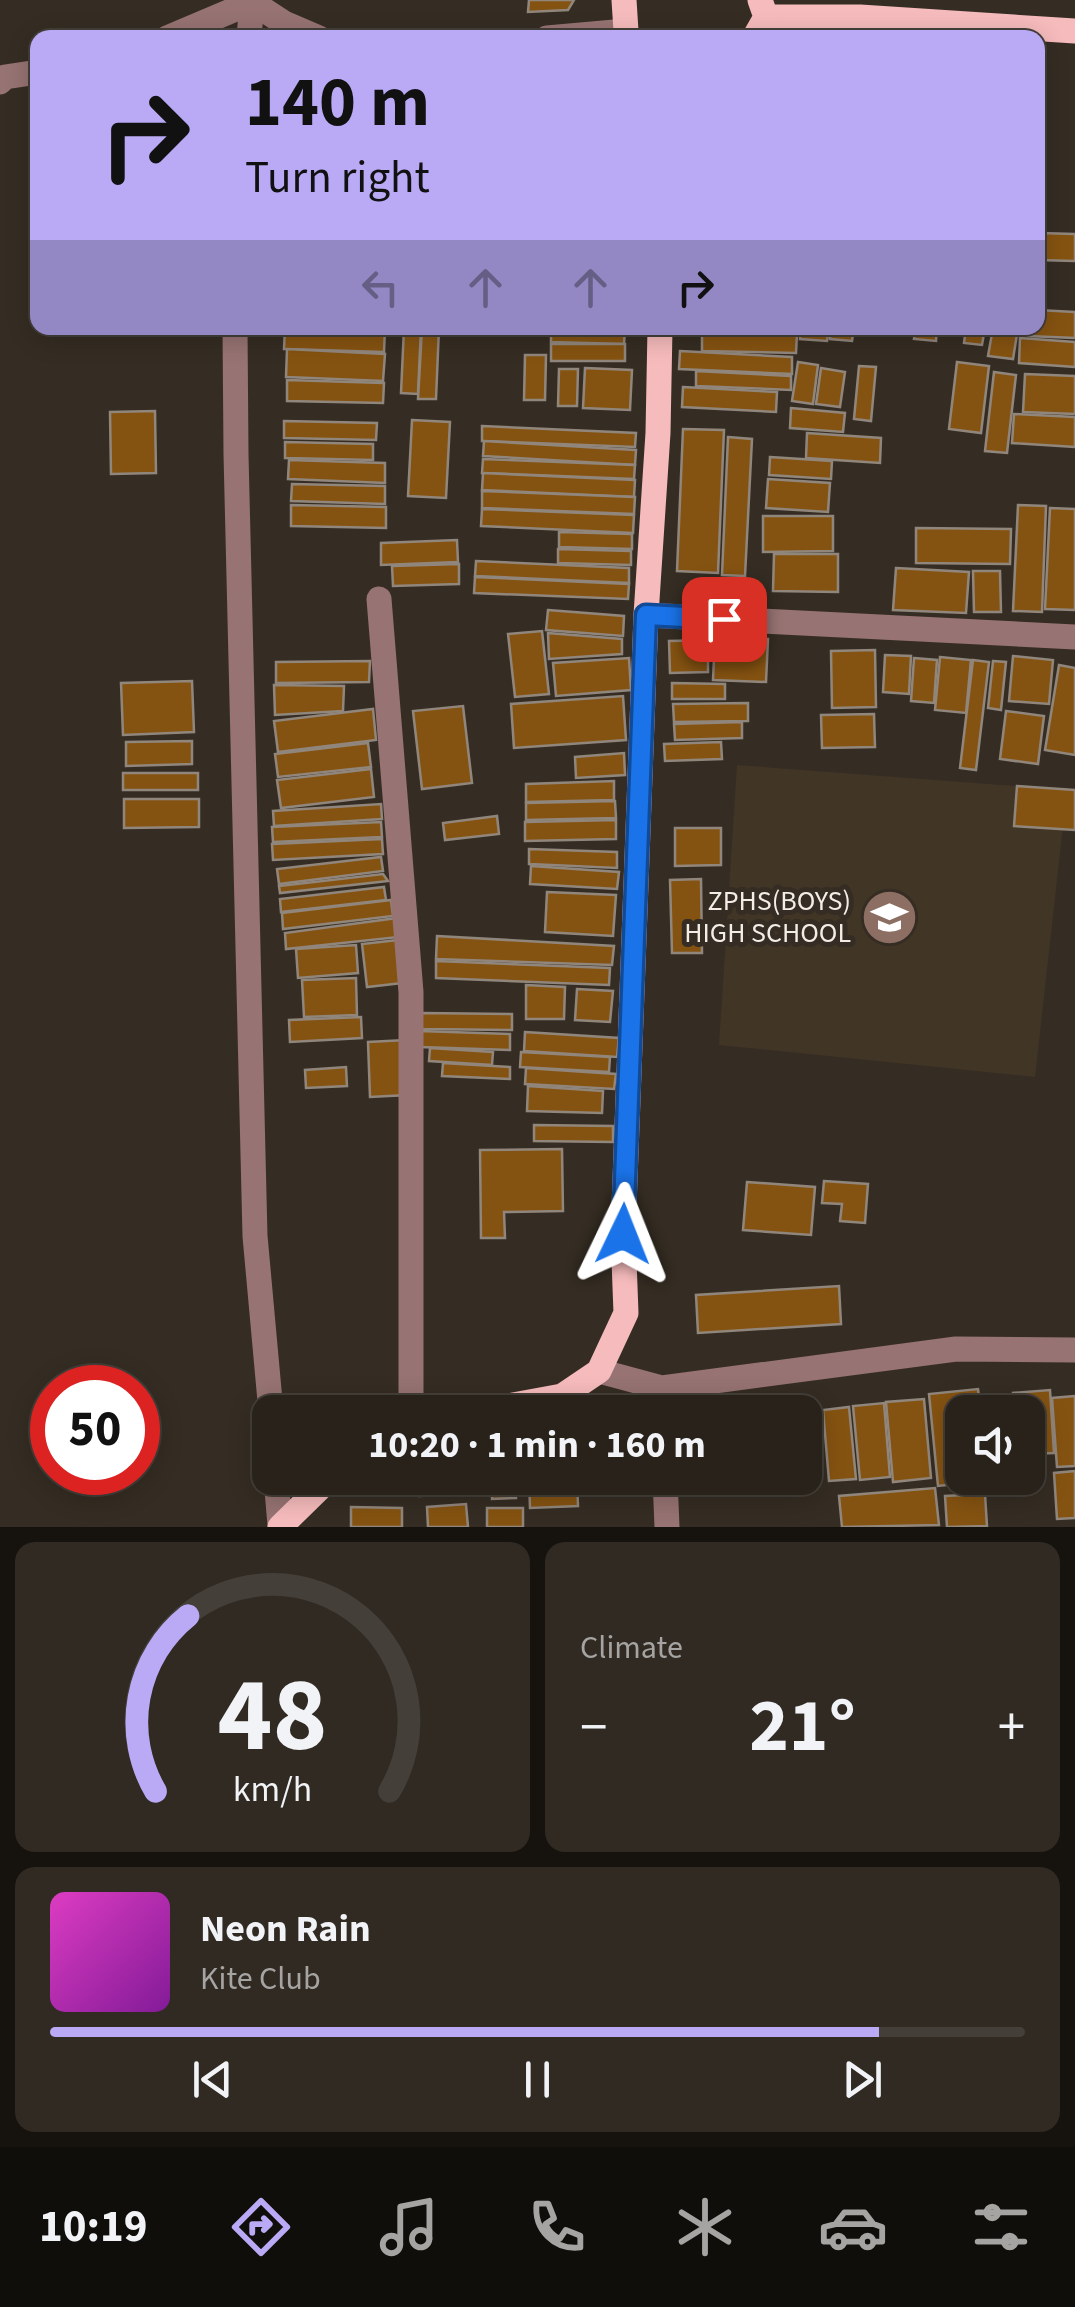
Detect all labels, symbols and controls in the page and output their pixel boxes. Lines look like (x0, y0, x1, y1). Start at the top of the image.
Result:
text: 140 m (245, 53, 430, 153)
icon: right (80, 70, 210, 200)
text: Turn right (245, 146, 430, 210)
icon: left (353, 260, 408, 315)
icon: ahead (458, 260, 513, 315)
icon: ahead (563, 260, 618, 315)
icon: right (668, 260, 723, 315)
pin (682, 577, 767, 662)
icon: arrive (697, 592, 752, 647)
place label: ZPHS(BOYS) HIGH SCHOOL (684, 881, 851, 953)
school or university icon: ZPHS(BOYS) HIGH SCHOOL (860, 887, 920, 947)
position arrow (571, 1182, 675, 1286)
speed limit sign: 50 (30, 1365, 160, 1495)
map controls (945, 1395, 1045, 1495)
button: sound (945, 1395, 1045, 1495)
text: 10:20 · 1 min · 160 m (368, 1418, 706, 1472)
text: Climate (580, 1625, 683, 1671)
text: 48 (218, 1643, 327, 1791)
text: 21° (749, 1673, 856, 1780)
text: − (580, 1689, 607, 1767)
text: + (998, 1689, 1025, 1767)
text: km/h (233, 1764, 312, 1815)
text: Neon Rain (200, 1902, 371, 1956)
text: Kite Club (200, 1956, 321, 2002)
icon: previous (185, 2052, 240, 2107)
icon: pause (510, 2052, 565, 2107)
icon: next (835, 2052, 890, 2107)
icon: directions (226, 2192, 296, 2262)
icon: music (374, 2192, 444, 2262)
icon: phone (522, 2192, 592, 2262)
icon: climate (670, 2192, 740, 2262)
icon: car (818, 2192, 888, 2262)
icon: filters (966, 2192, 1036, 2262)
text: 10:19 (39, 2195, 148, 2259)

